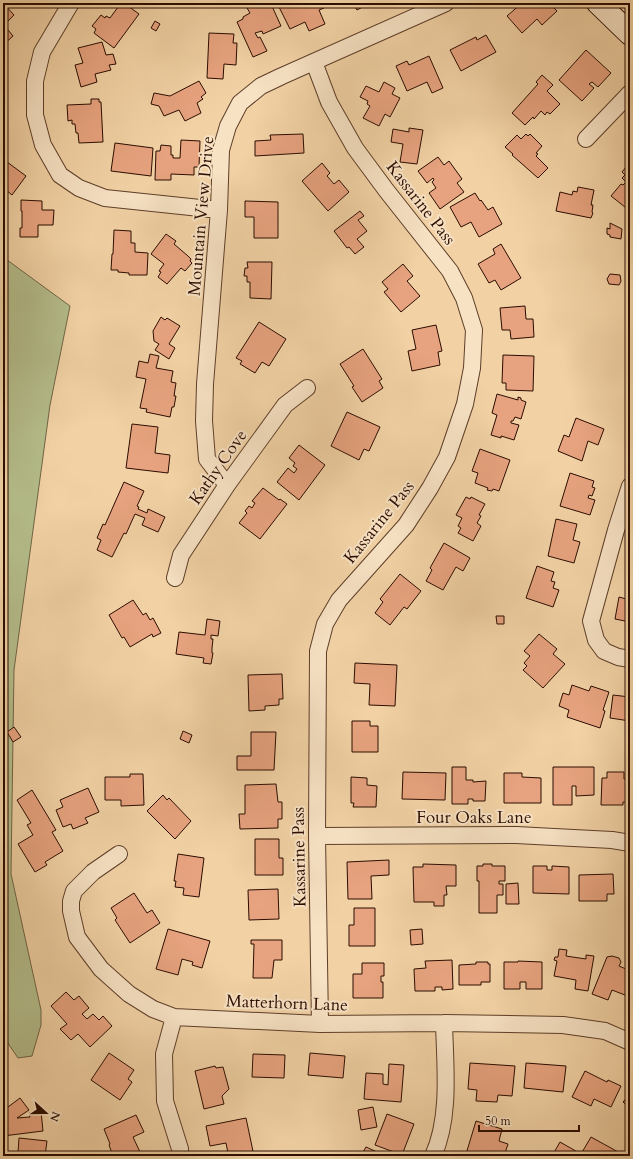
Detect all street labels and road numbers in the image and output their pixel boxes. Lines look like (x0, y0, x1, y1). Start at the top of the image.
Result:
street label: Mountain View Drive (183, 135, 219, 297)
street label: Kassarine Pass (381, 156, 461, 250)
street label: Kathy Cove (184, 425, 252, 509)
street label: Kassarine Pass (338, 476, 420, 568)
street label: Kassarine Pass (287, 806, 311, 907)
street label: Four Oaks Lane (416, 806, 532, 829)
street label: Matterhorn Lane (226, 989, 348, 1017)

